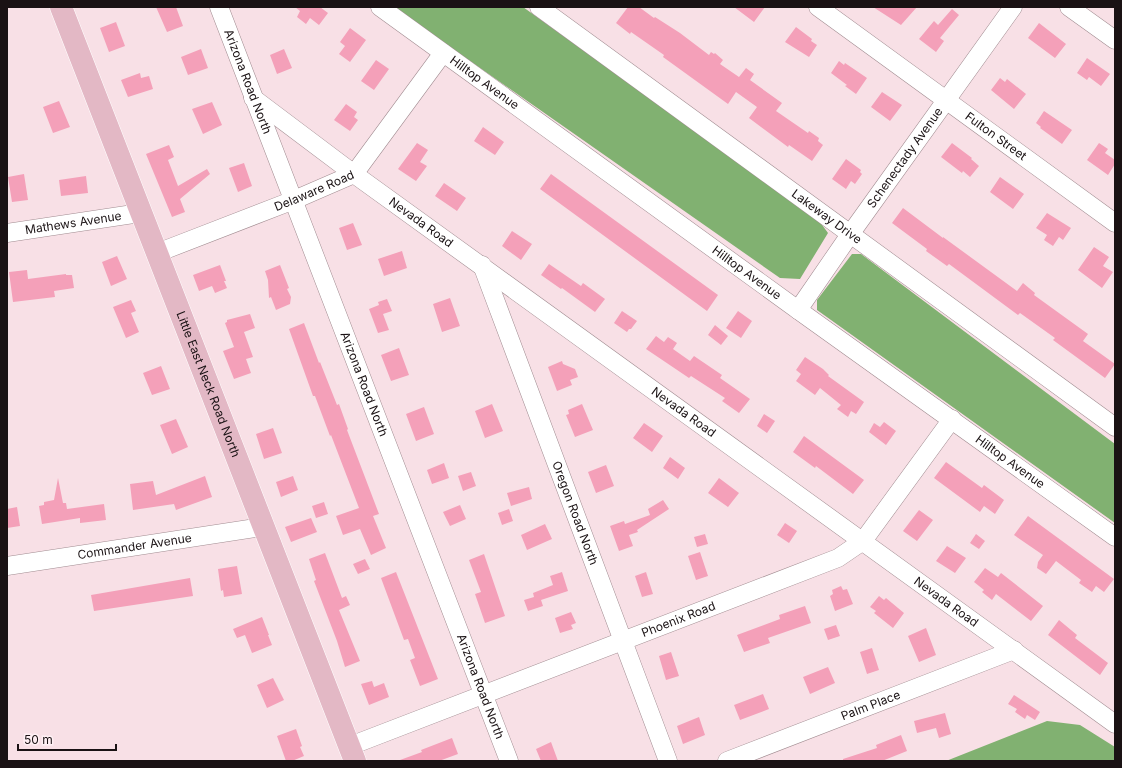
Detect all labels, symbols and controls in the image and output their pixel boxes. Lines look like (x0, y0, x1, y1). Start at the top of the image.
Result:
street label: Arizona Road North (221, 27, 275, 136)
street label: Hilltop Avenue (447, 52, 522, 112)
street label: Schenectady Avenue (863, 104, 946, 211)
street label: Fulton Street (963, 109, 1030, 163)
street label: Delaware Road (272, 167, 356, 214)
street label: Lakeway Drive (789, 186, 865, 247)
street label: Nevada Road (386, 194, 456, 250)
street label: Mathews Avenue (24, 208, 122, 237)
street label: Hilltop Avenue (710, 242, 785, 303)
street label: Little East Neck Road North (173, 309, 244, 459)
street label: Arizona Road North (338, 329, 391, 438)
street label: Nevada Road (649, 384, 719, 440)
street label: Hilltop Avenue (973, 431, 1048, 491)
street label: Oregon Road North (549, 459, 602, 567)
street label: Commander Avenue (76, 530, 193, 562)
street label: Nevada Road (911, 573, 982, 630)
street label: Phoenix Road (639, 598, 717, 640)
street label: Arizona Road North (454, 632, 508, 741)
street label: Palm Place (839, 687, 902, 723)
scale bar (18, 726, 116, 752)
text: 50 m (24, 732, 53, 747)

